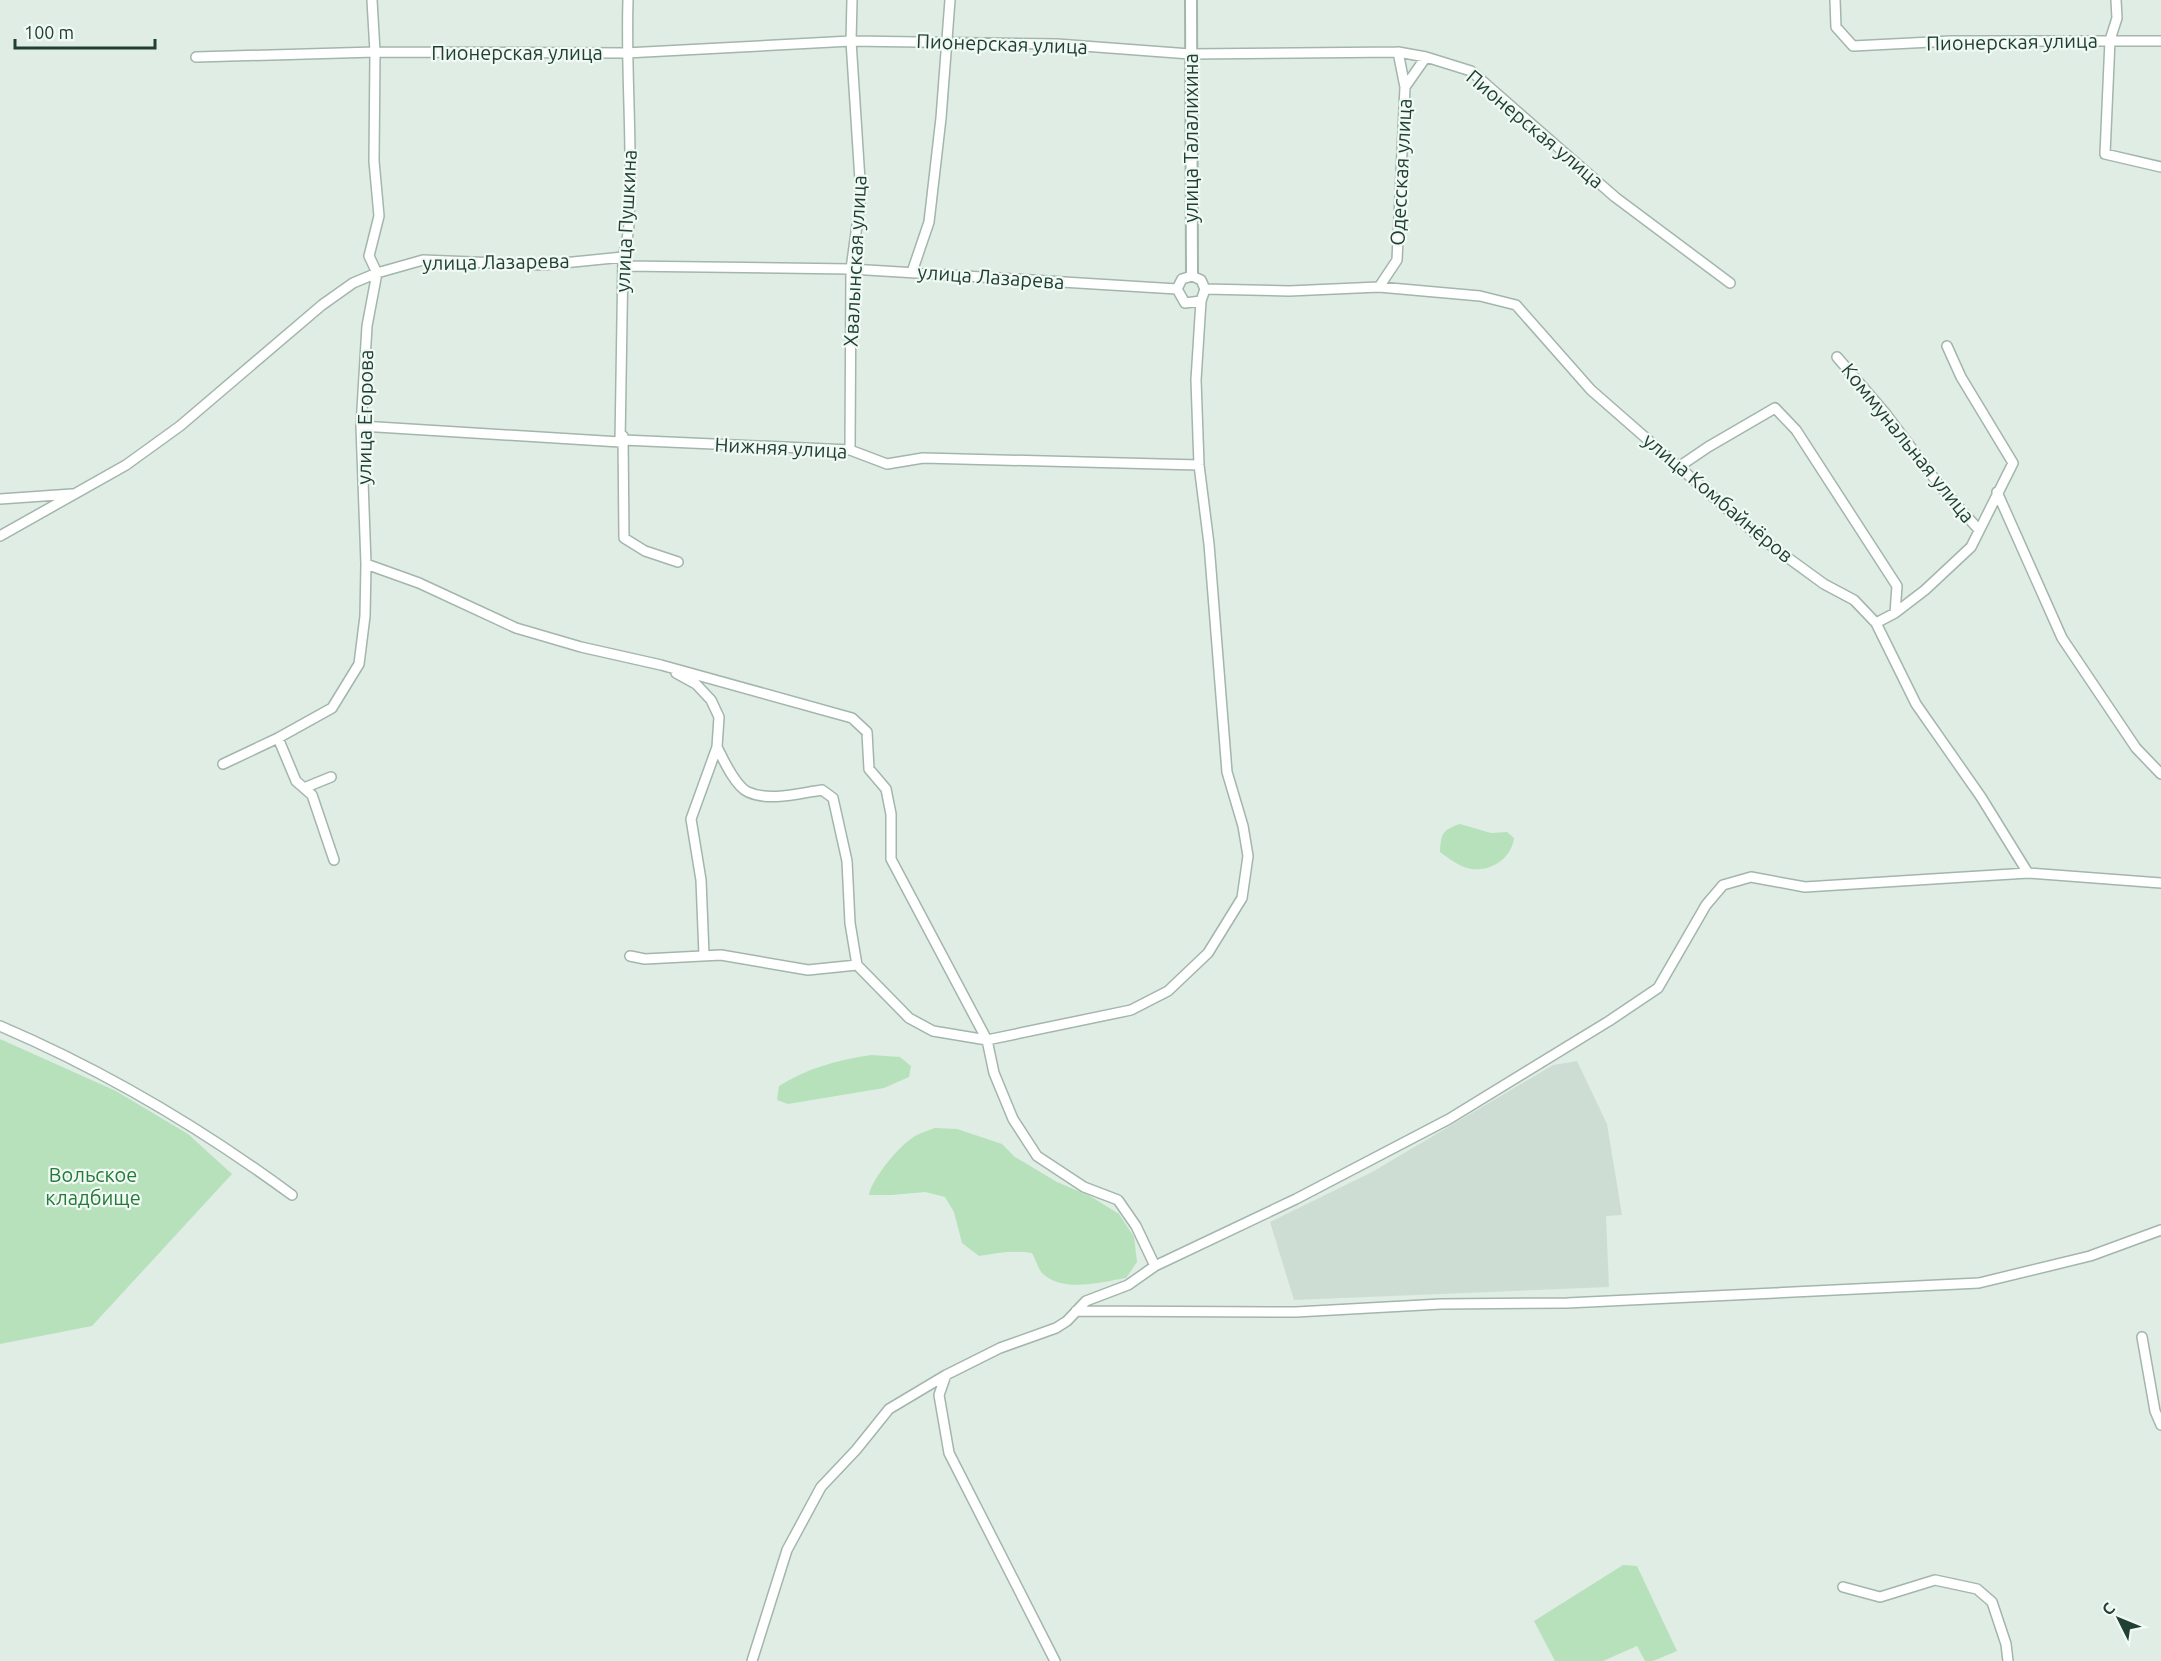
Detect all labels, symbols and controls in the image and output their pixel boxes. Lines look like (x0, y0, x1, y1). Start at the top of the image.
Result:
scale bar (15, 12, 154, 50)
text: 100 m (24, 22, 74, 42)
street label: Пионерская улица (916, 29, 1088, 58)
street label: Пионерская улица (1926, 29, 2098, 54)
street label: Пионерская улица (431, 41, 603, 64)
street label: улица Талалихина (1179, 53, 1202, 223)
street label: Пионерская улица (1462, 65, 1608, 193)
street label: Одесская улица (1385, 98, 1416, 246)
street label: улица Пушкина (610, 149, 641, 293)
street label: Хвалынская улица (839, 175, 870, 347)
street label: улица Лазарева (422, 249, 570, 274)
street label: улица Лазарева (917, 260, 1065, 293)
street label: улица Егорова (352, 349, 377, 485)
street label: Коммунальная улица (1837, 358, 1980, 527)
street label: улица Комбайнёров (1639, 428, 1798, 567)
street label: Нижняя улица (714, 433, 848, 462)
park label: Вольское кладбище (45, 1163, 141, 1209)
north arrow (2089, 1589, 2149, 1649)
text: С (2098, 1599, 2118, 1619)

